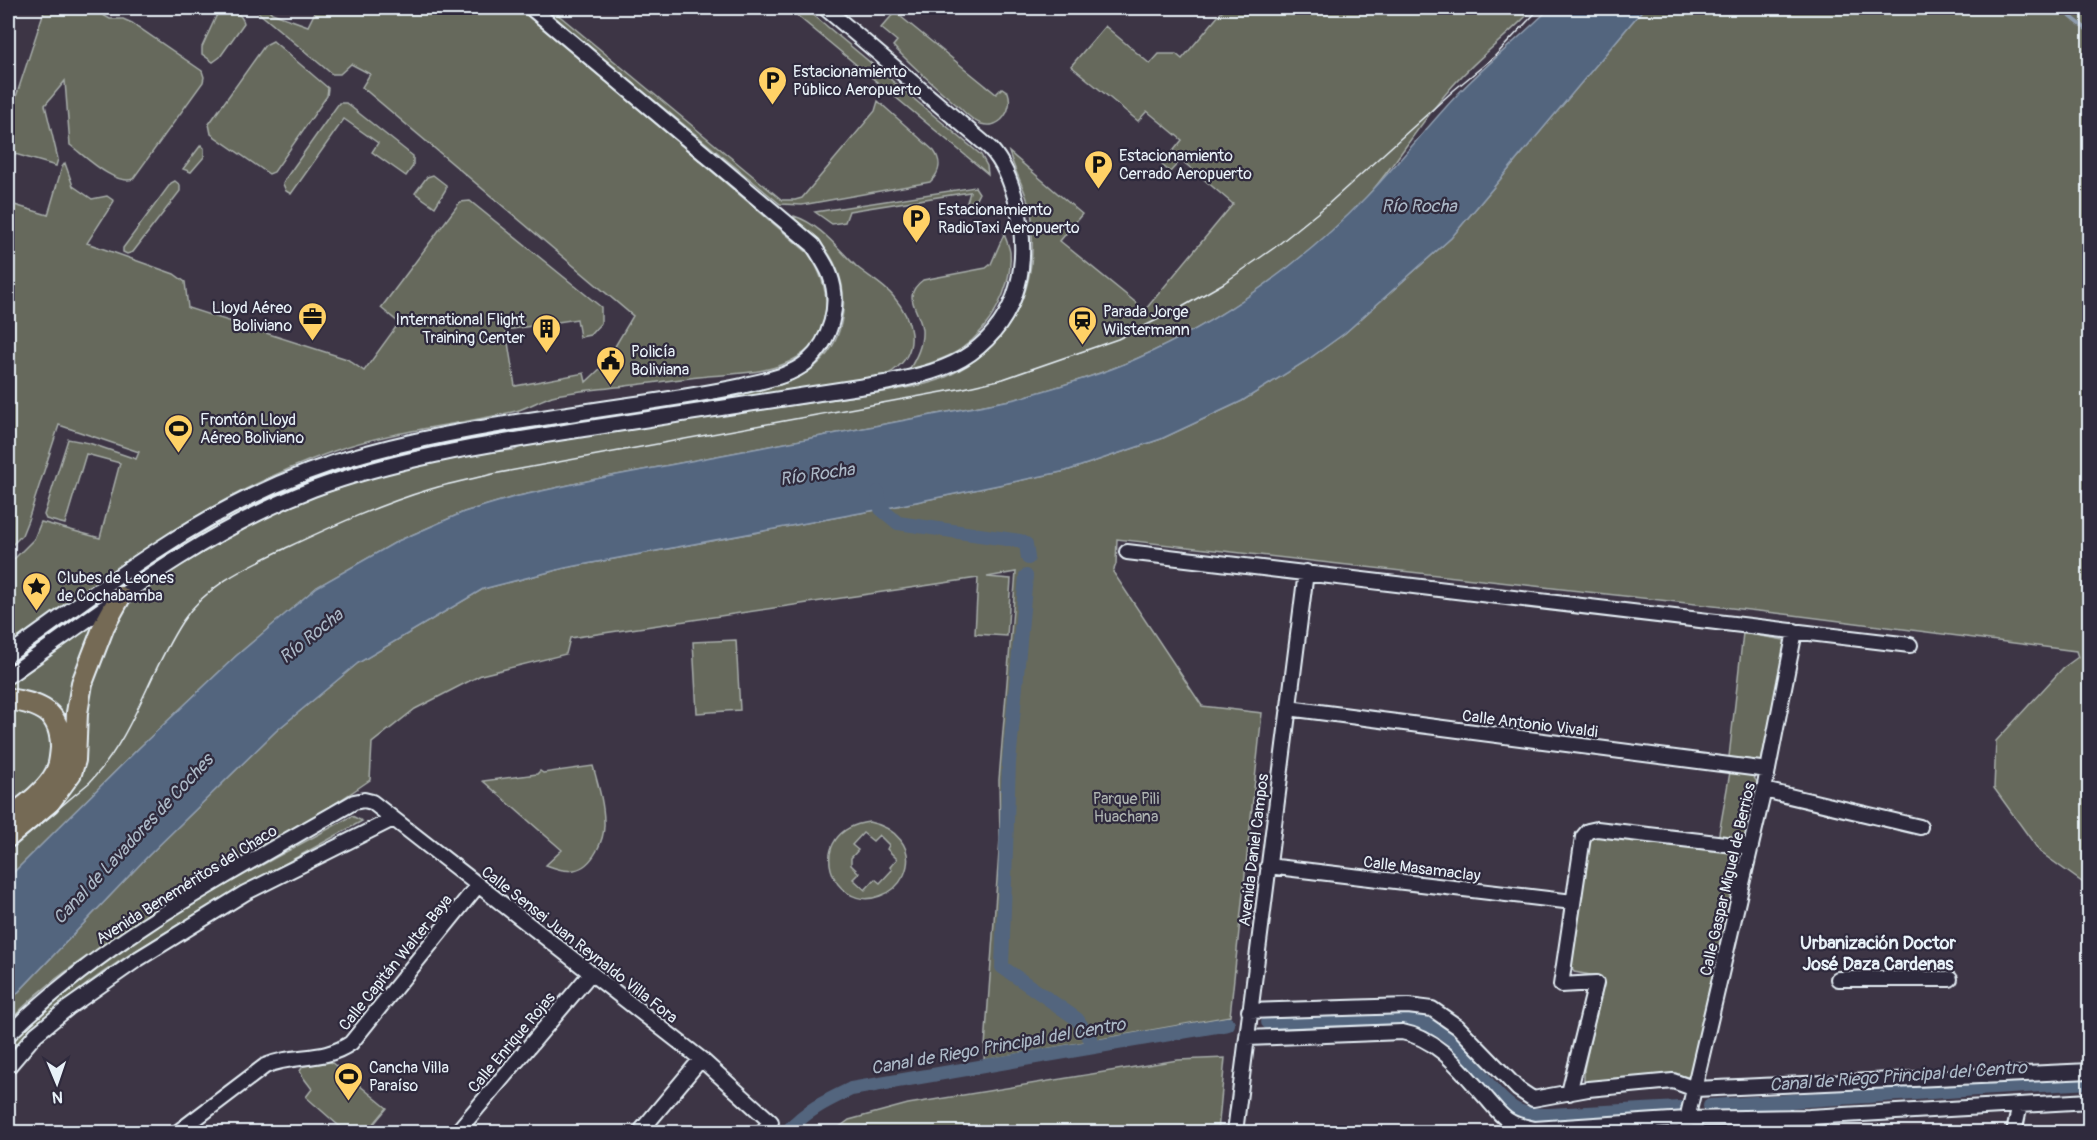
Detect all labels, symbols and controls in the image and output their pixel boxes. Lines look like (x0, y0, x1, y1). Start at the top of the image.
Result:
place label: Estacionamiento Público Aeropuerto (793, 62, 922, 100)
parking icon: Estacionamiento Público Aeropuerto (756, 64, 788, 106)
place label: Estacionamiento Cerrado Aeropuerto (1119, 146, 1252, 184)
parking icon: Estacionamiento Cerrado Aeropuerto (1082, 148, 1114, 190)
water label: Río Rocha (1381, 195, 1458, 218)
place label: Estacionamiento RadioTaxi Aeropuerto (938, 200, 1080, 238)
parking icon: Estacionamiento RadioTaxi Aeropuerto (901, 202, 933, 244)
place label: Lloyd Aéreo Boliviano (212, 298, 292, 336)
office icon: Lloyd Aéreo Boliviano (297, 300, 329, 342)
place label: Parada Jorge Wilstermann (1103, 302, 1190, 340)
station icon: Parada Jorge Wilstermann (1066, 304, 1098, 346)
place label: International Flight Training Center (396, 310, 526, 348)
building icon: International Flight Training Center (530, 312, 562, 354)
place label: Policía Boliviana (631, 342, 689, 380)
public building icon: Policía Boliviana (594, 344, 626, 386)
place label: Frontón Lloyd Aéreo Boliviano (200, 410, 304, 448)
sports icon: Frontón Lloyd Aéreo Boliviano (163, 412, 195, 454)
water label: Río Rocha (778, 458, 857, 491)
place label: Clubes de Leones de Cochabamba (57, 568, 174, 606)
place icon: Clubes de Leones de Cochabamba (20, 570, 52, 612)
water label: Río Rocha (275, 603, 349, 669)
street label: Calle Antonio Vivaldi (1461, 706, 1599, 742)
water label: Canal de Lavadores de Coches (48, 748, 220, 929)
street label: Avenida Daniel Campos (1235, 773, 1273, 928)
street label: Calle Gaspar Miguel de Berrios (1696, 781, 1760, 978)
park label: Parque Pili Huachana (1093, 789, 1159, 827)
street label: Avenida Beneméritos del Chaco (92, 821, 281, 949)
street label: Calle Masamaclay (1362, 852, 1482, 886)
street label: Calle Sensei Juan Reynaldo Villa Fora (477, 862, 682, 1028)
street label: Calle Capitán Walter Baya (335, 890, 457, 1035)
district label: Urbanización Doctor José Daza Cardenas (1800, 932, 1957, 976)
street label: Calle Enrique Rojas (464, 988, 560, 1097)
water label: Canal de Riego Principal del Centro (869, 1013, 1128, 1080)
north arrow (27, 1053, 87, 1113)
water label: Canal de Riego Principal del Centro (1769, 1056, 2029, 1097)
place label: Cancha Villa Paraíso (369, 1058, 449, 1096)
sports icon: Cancha Villa Paraíso (332, 1060, 364, 1102)
text: N (52, 1087, 63, 1107)

